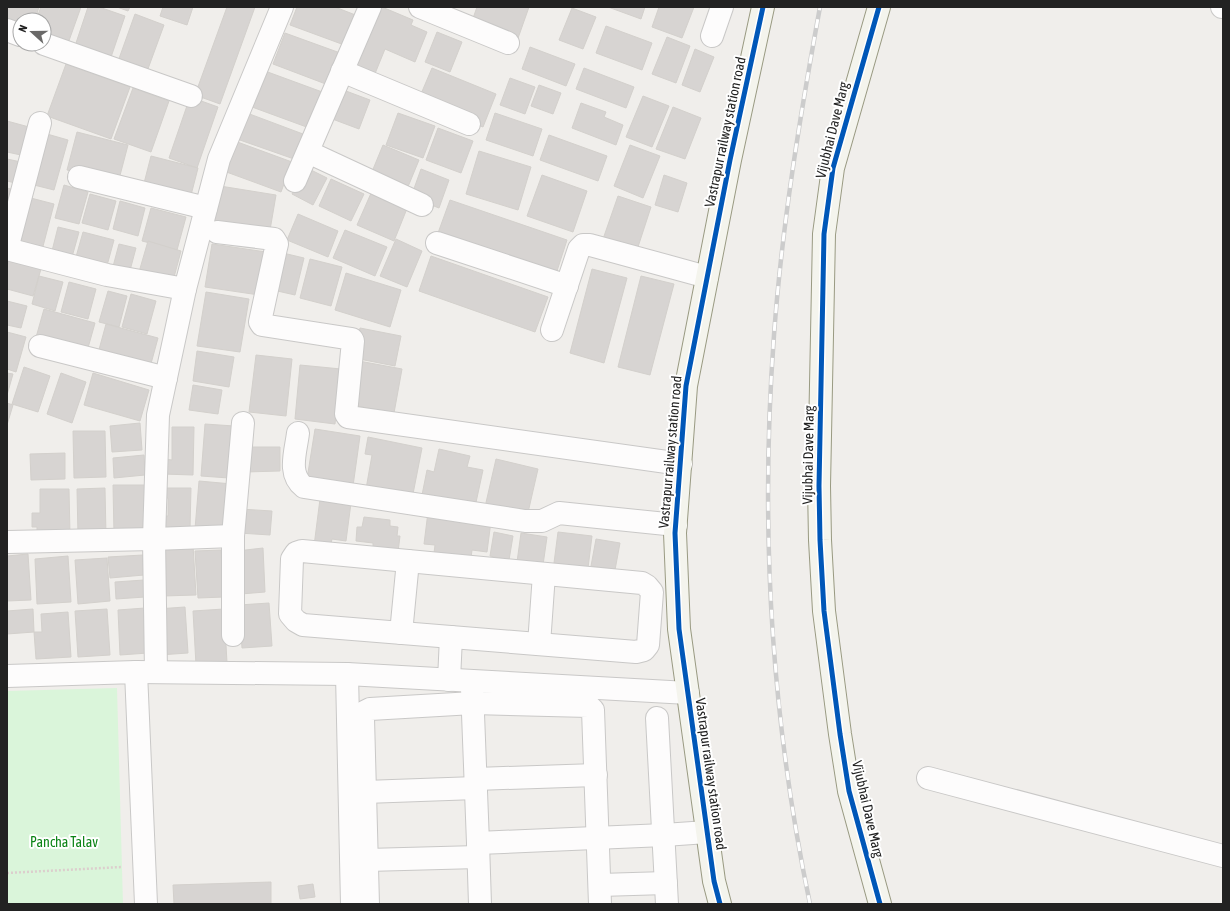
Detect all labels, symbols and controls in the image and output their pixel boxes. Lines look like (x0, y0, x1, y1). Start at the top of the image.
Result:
north arrow (12, 12, 52, 52)
text: N (16, 23, 29, 34)
street label: Vastrapur railway station road (701, 55, 749, 209)
street label: Vijubhai Dave Marg (812, 80, 852, 180)
street label: Vastrapur railway station road (655, 375, 685, 529)
street label: Vijubhai Dave Marg (799, 405, 817, 505)
street label: Vastrapur railway station road (692, 697, 730, 851)
street label: Vijubhai Dave Marg (849, 759, 887, 859)
park label: Pancha Talav (30, 834, 98, 850)

